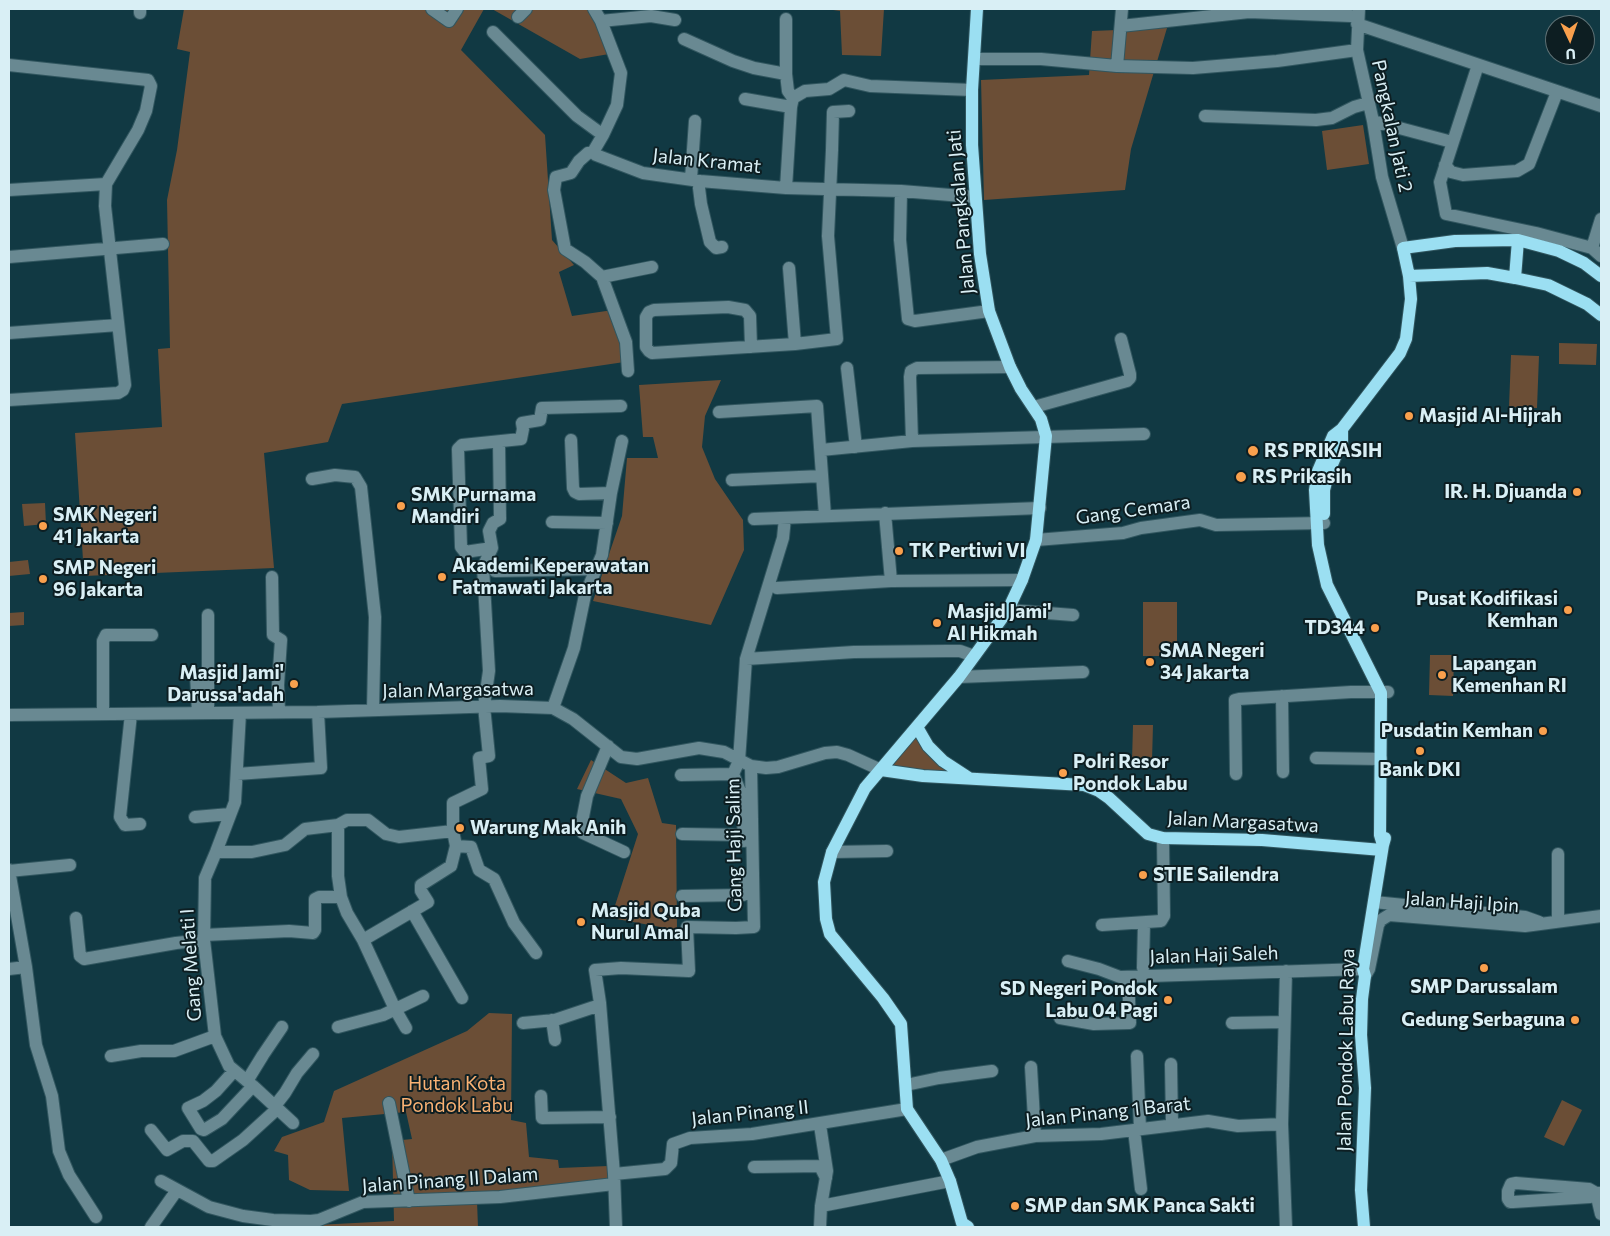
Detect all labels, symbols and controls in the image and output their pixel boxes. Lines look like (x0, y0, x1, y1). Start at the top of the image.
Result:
north arrow (1545, 15, 1595, 65)
text: U (1565, 46, 1576, 63)
street label: Pangkalan Jati 2 (1367, 58, 1417, 194)
street label: Jalan Pangkalan Jati (942, 129, 980, 295)
street label: Jalan Kramat (652, 144, 762, 178)
place label: Masjid Al-Hijrah (1419, 405, 1562, 427)
marker: Masjid Al-Hijrah (1403, 410, 1415, 422)
place label: RS PRIKASIH (1264, 440, 1382, 462)
marker: RS PRIKASIH (1246, 444, 1260, 458)
place label: RS Prikasih (1252, 466, 1352, 488)
marker: RS Prikasih (1234, 470, 1248, 484)
place label: IR. H. Djuanda (1444, 481, 1567, 503)
place label: SMK Purnama Mandiri (411, 484, 536, 528)
marker: IR. H. Djuanda (1571, 486, 1583, 498)
street label: Gang Cemara (1074, 491, 1192, 529)
marker: SMK Purnama Mandiri (395, 500, 407, 512)
place label: SMK Negeri 41 Jakarta (53, 504, 157, 548)
marker: SMK Negeri 41 Jakarta (37, 520, 49, 532)
place label: TK Pertiwi VI (909, 540, 1026, 562)
marker: TK Pertiwi VI (893, 545, 905, 557)
place label: Akademi Keperawatan Fatmawati Jakarta (452, 555, 649, 599)
place label: SMP Negeri 96 Jakarta (53, 557, 156, 601)
marker: Akademi Keperawatan Fatmawati Jakarta (436, 571, 448, 583)
marker: SMP Negeri 96 Jakarta (37, 573, 49, 585)
place label: Pusat Kodifikasi Kemhan (1416, 588, 1558, 632)
place label: Masjid Jami' Al Hikmah (947, 601, 1052, 645)
marker: Pusat Kodifikasi Kemhan (1562, 604, 1574, 616)
marker: Masjid Jami' Al Hikmah (931, 617, 943, 629)
place label: TD344 (1304, 617, 1365, 639)
marker: TD344 (1369, 622, 1381, 634)
place label: SMA Negeri 34 Jakarta (1160, 640, 1265, 684)
place label: Lapangan Kemenhan RI (1452, 653, 1567, 697)
marker: SMA Negeri 34 Jakarta (1144, 656, 1156, 668)
place label: Masjid Jami' Darussa'adah (167, 662, 284, 706)
marker: Lapangan Kemenhan RI (1436, 669, 1448, 681)
street label: Jalan Margasatwa (382, 677, 534, 703)
marker: Masjid Jami' Darussa'adah (288, 678, 300, 690)
place label: Pusdatin Kemhan (1381, 720, 1533, 742)
marker: Pusdatin Kemhan (1537, 725, 1549, 737)
marker: Bank DKI (1414, 745, 1426, 757)
place label: Polri Resor Pondok Labu (1073, 751, 1188, 795)
place label: Bank DKI (1379, 759, 1461, 781)
marker: Polri Resor Pondok Labu (1057, 767, 1069, 779)
street label: Gang Haji Salim (721, 778, 747, 912)
street label: Jalan Margasatwa (1167, 807, 1319, 837)
place label: Warung Mak Anih (470, 817, 626, 839)
marker: Warung Mak Anih (454, 822, 466, 834)
place label: STIE Sailendra (1153, 864, 1279, 886)
marker: STIE Sailendra (1137, 869, 1149, 881)
street label: Jalan Haji Ipin (1404, 887, 1520, 917)
place label: Masjid Quba Nurul Amal (591, 900, 701, 944)
street label: Gang Melati I (176, 908, 206, 1022)
marker: Masjid Quba Nurul Amal (575, 916, 587, 928)
street label: Jalan Haji Saleh (1149, 941, 1279, 969)
street label: Jalan Pondok Labu Raya (1333, 948, 1359, 1152)
marker: SMP Darussalam (1478, 962, 1490, 974)
place label: SMP Darussalam (1410, 976, 1558, 998)
place label: SD Negeri Pondok Labu 04 Pagi (1000, 978, 1158, 1022)
marker: SD Negeri Pondok Labu 04 Pagi (1162, 994, 1174, 1006)
place label: Gedung Serbaguna (1401, 1009, 1565, 1031)
marker: Gedung Serbaguna (1569, 1014, 1581, 1026)
park label: Hutan Kota Pondok Labu (401, 1073, 513, 1117)
street label: Jalan Pinang 1 Barat (1024, 1092, 1192, 1132)
street label: Jalan Pinang II (690, 1096, 810, 1130)
street label: Jalan Pinang II Dalam (361, 1162, 539, 1198)
place label: SMP dan SMK Panca Sakti (1025, 1195, 1255, 1217)
marker: SMP dan SMK Panca Sakti (1009, 1200, 1021, 1212)

